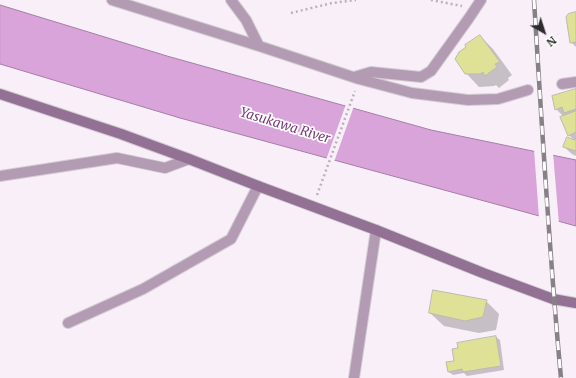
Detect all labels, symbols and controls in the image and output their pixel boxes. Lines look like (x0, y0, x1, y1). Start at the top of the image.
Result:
north arrow (524, 12, 564, 52)
text: N (544, 33, 559, 49)
water label: Yasukawa River (238, 105, 332, 147)

